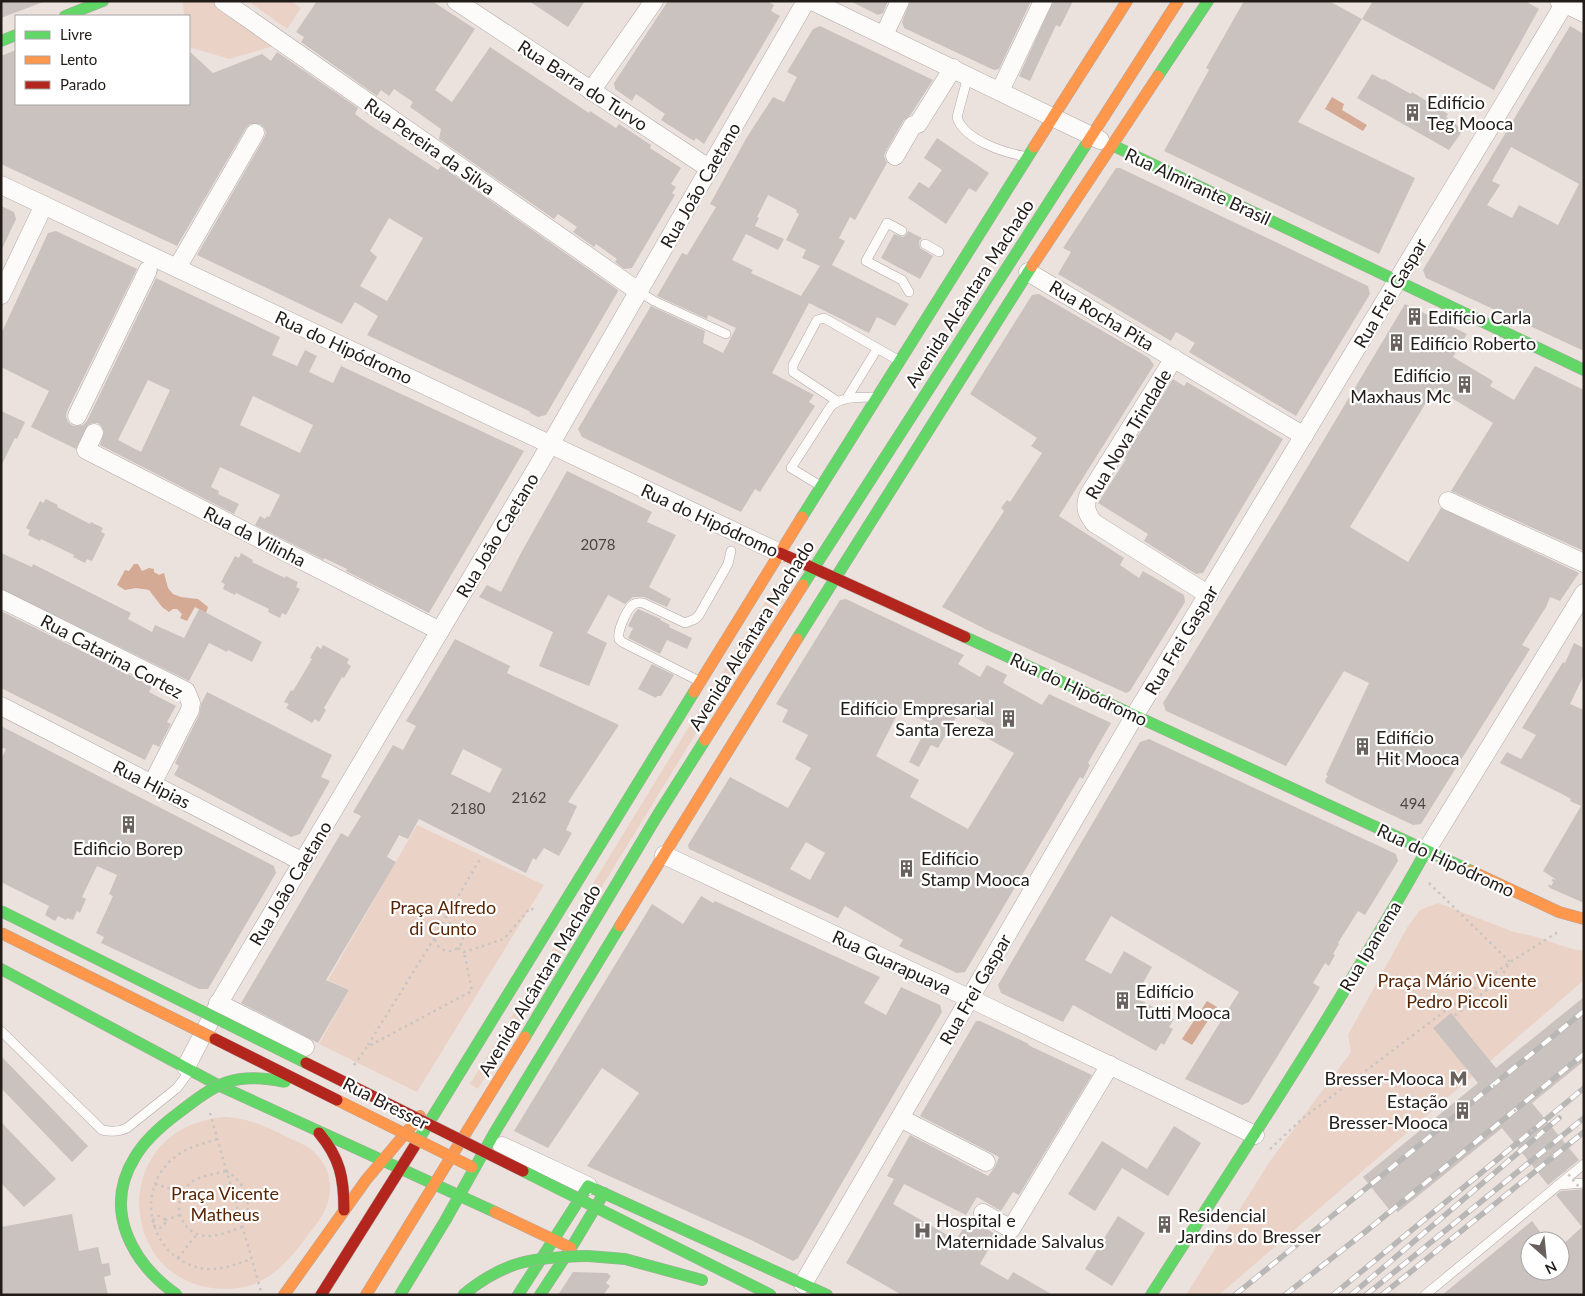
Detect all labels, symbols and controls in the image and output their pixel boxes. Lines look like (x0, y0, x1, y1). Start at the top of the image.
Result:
legend (15, 15, 190, 105)
text: Livre (60, 25, 92, 43)
street label: Rua Barra do Turvo (514, 35, 652, 135)
text: Lento (60, 50, 97, 68)
text: Parado (60, 75, 106, 93)
place label: Edifício Teg Mooca (1427, 91, 1513, 134)
street label: Rua Pereira da Silva (361, 93, 499, 199)
building icon: Edifício Teg Mooca (1403, 102, 1423, 122)
street label: Rua João Caetano (655, 118, 745, 252)
street label: Rua Almirante Brasil (1122, 143, 1274, 229)
street label: Avenida Alcântara Machado (900, 195, 1038, 391)
street label: Rua Frei Gaspar (1349, 234, 1432, 352)
street label: Rua Rocha Pita (1046, 275, 1158, 355)
street label: Rua do Hipódromo (272, 306, 416, 388)
place label: Edifício Carla (1428, 306, 1531, 328)
building icon: Edifício Carla (1404, 307, 1424, 327)
place label: Edifício Roberto (1410, 332, 1536, 354)
building icon: Edifício Roberto (1386, 333, 1406, 353)
place label: Edifício Maxhaus Mc (1350, 364, 1451, 407)
street label: Rua Nova Trindade (1080, 365, 1176, 503)
building icon: Edifício Maxhaus Mc (1455, 375, 1475, 395)
street label: Rua João Caetano (451, 469, 543, 601)
street label: Rua do Hipódromo (638, 479, 782, 561)
street label: Rua da Vilinha (200, 501, 310, 571)
house number: 2078 (581, 535, 615, 553)
street label: Avenida Alcântara Machado (683, 536, 819, 734)
street label: Rua Frei Gaspar (1140, 581, 1223, 699)
street label: Rua Catarina Cortez (37, 609, 187, 703)
street label: Rua do Hipódromo (1007, 648, 1151, 730)
place label: Edifício Empresarial Santa Tereza (840, 697, 994, 740)
building icon: Edifício Empresarial Santa Tereza (998, 708, 1018, 728)
place label: Edifício Hit Mooca (1376, 726, 1459, 769)
building icon: Edifício Hit Mooca (1352, 737, 1372, 757)
street label: Rua Hipias (110, 755, 194, 813)
house number: 2162 (512, 788, 546, 806)
house number: 494 (1400, 794, 1426, 812)
house number: 2180 (451, 799, 486, 817)
building icon: Edifìcio Borep (118, 815, 138, 835)
street label: Rua João Caetano (244, 817, 336, 949)
street label: Rua do Hipódromo (1374, 819, 1518, 901)
place label: Edifìcio Borep (73, 837, 183, 859)
place label: Edifício Stamp Mooca (921, 847, 1030, 890)
building icon: Edifício Stamp Mooca (897, 858, 917, 878)
street label: Avenida Alcântara Machado (473, 880, 605, 1080)
park label: Praça Alfredo di Cunto (390, 896, 496, 939)
street label: Rua Ipanema (1334, 897, 1406, 995)
street label: Rua Guarapuava (829, 925, 955, 999)
street label: Rua Frei Gaspar (934, 929, 1016, 1048)
park label: Praça Mário Vicente Pedro Piccoli (1378, 969, 1536, 1012)
place label: Edifício Tutti Mooca (1136, 980, 1231, 1023)
building icon: Edifício Tutti Mooca (1112, 991, 1132, 1011)
place label: Bresser-Mooca (1325, 1067, 1444, 1089)
metro station icon: Bresser-Mooca (1448, 1068, 1468, 1088)
street label: Rua Bresser (339, 1072, 433, 1134)
place label: Estação Bresser-Mooca (1329, 1090, 1448, 1133)
building icon: Estação Bresser-Mooca (1452, 1101, 1472, 1121)
park label: Praça Vicente Matheus (171, 1182, 279, 1225)
place label: Residencial Jardins do Bresser (1178, 1204, 1321, 1247)
place label: Hospital e Maternidade Salvalus (936, 1209, 1104, 1252)
building icon: Residencial Jardins do Bresser (1154, 1215, 1174, 1235)
hospital icon: Hospital e Maternidade Salvalus (912, 1220, 932, 1240)
north arrow (1520, 1231, 1570, 1281)
text: N (1542, 1258, 1560, 1278)

